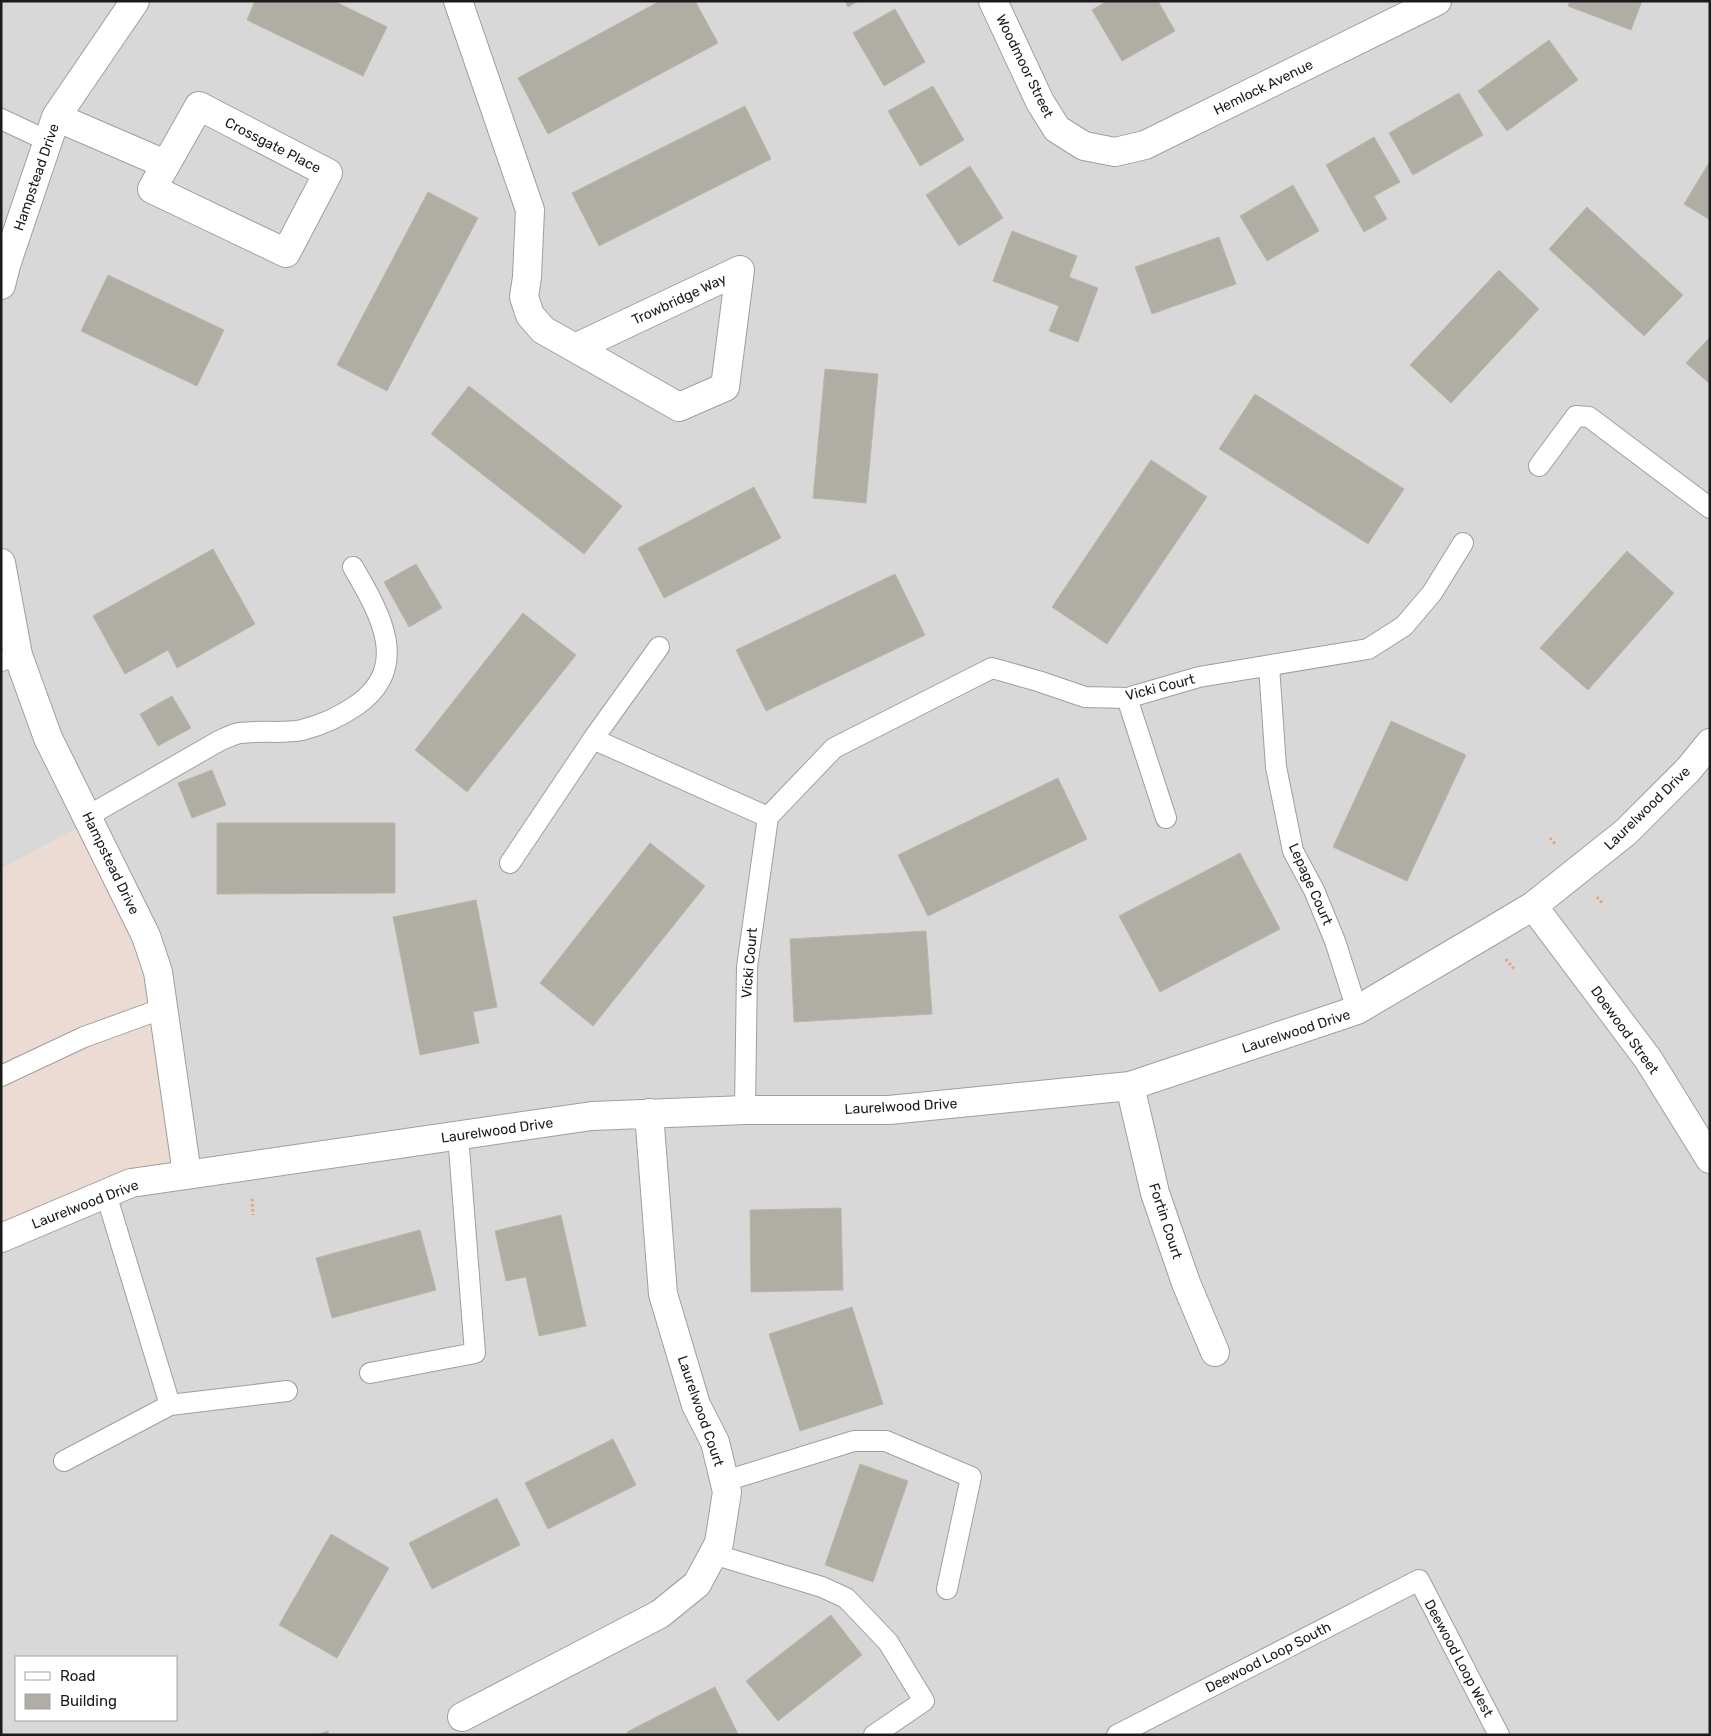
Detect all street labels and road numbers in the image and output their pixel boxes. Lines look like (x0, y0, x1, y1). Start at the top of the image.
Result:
street label: Woodmoor Street (992, 12, 1057, 121)
street label: Hemlock Avenue (1211, 56, 1316, 119)
street label: Crossgate Place (222, 114, 324, 177)
street label: Hampstead Drive (10, 121, 63, 233)
street label: Trowbridge Way (629, 270, 729, 329)
street label: Vicki Court (1124, 671, 1197, 704)
street label: Laurelwood Drive (1601, 763, 1694, 854)
street label: Hampstead Drive (78, 809, 143, 917)
street label: Lepage Court (1285, 841, 1336, 928)
street label: Vicki Court (738, 926, 761, 999)
street label: Doewood Street (1587, 983, 1663, 1078)
street label: Laurelwood Drive (1240, 1006, 1353, 1057)
street label: Laurelwood Drive (844, 1095, 958, 1118)
street label: Laurelwood Drive (440, 1114, 554, 1147)
street label: Laurelwood Drive (29, 1176, 141, 1233)
street label: Fortin Court (1145, 1181, 1186, 1262)
street label: Laurelwood Court (674, 1354, 728, 1469)
street label: Deewood Loop West (1420, 1597, 1497, 1720)
street label: Deewood Loop South (1203, 1618, 1334, 1697)

